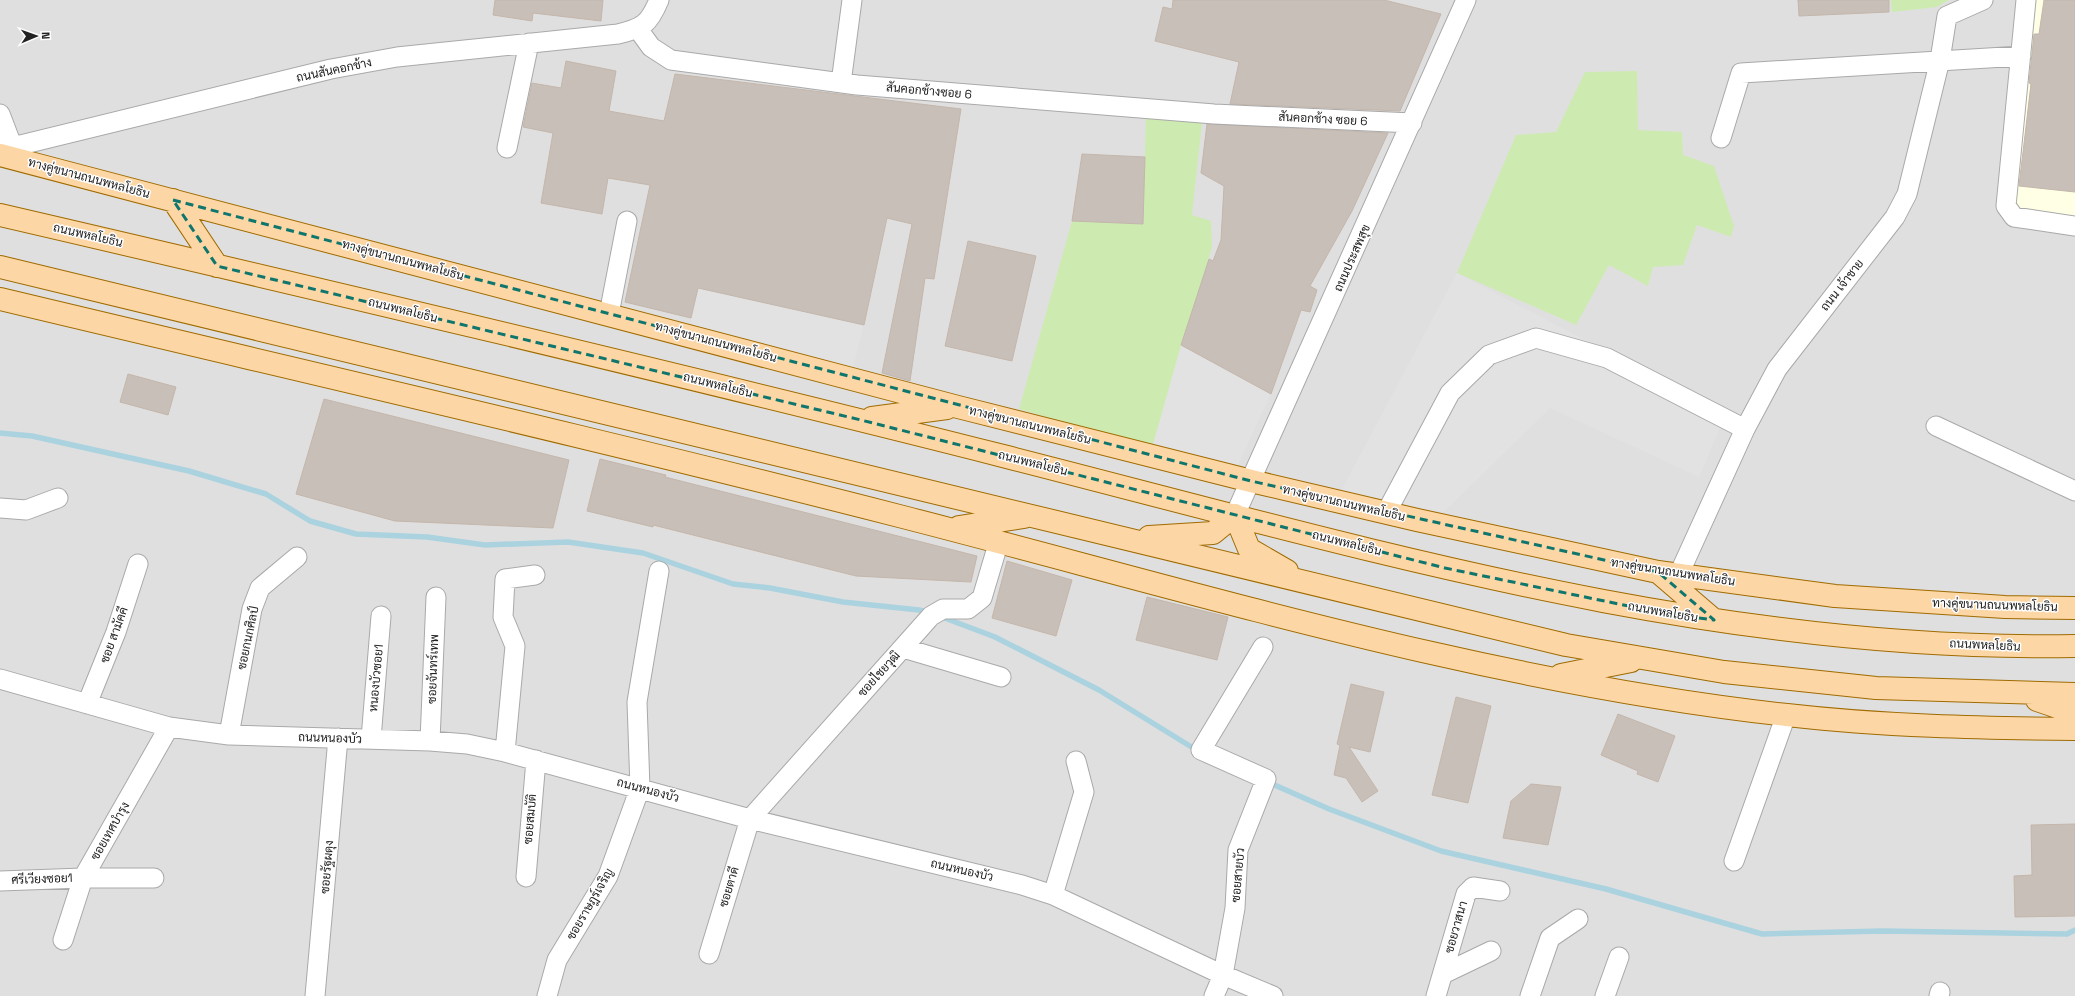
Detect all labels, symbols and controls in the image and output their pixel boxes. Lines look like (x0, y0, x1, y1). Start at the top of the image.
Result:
north arrow (16, 16, 56, 56)
text: N (39, 32, 53, 40)
street label: ถนนสันคอกช้าง (295, 54, 373, 86)
street label: สันคอกช้างซอย 6 (885, 79, 973, 103)
street label: สันคอกช้าง ซอย 6 (1278, 109, 1368, 129)
street label: ทางคู่ขนานถนนพหลโยธิน (26, 154, 152, 202)
street label: ถนนพหลโยธิน (52, 219, 125, 251)
street label: ถนนประสพสุข (1330, 222, 1375, 295)
street label: ทางคู่ขนานถนนพหลโยธิน (340, 236, 466, 284)
street label: ถนน เจ้าชาย (1817, 256, 1867, 314)
street label: ถนนพหลโยธิน (367, 294, 440, 326)
street label: ทางคู่ขนานถนนพหลโยธิน (653, 318, 779, 366)
street label: ถนนพหลโยธิน (682, 369, 755, 401)
street label: ทางคู่ขนานถนนพหลโยธิน (967, 402, 1093, 448)
street label: ถนนพหลโยธิน (997, 447, 1070, 479)
street label: ทางคู่ขนานถนนพหลโยธิน (1281, 481, 1407, 525)
street label: ถนนพหลโยธิน (1311, 527, 1384, 559)
street label: ทางคู่ขนานถนนพหลโยธิน (1610, 554, 1737, 590)
street label: ทางคู่ขนานถนนพหลโยธิน (1932, 595, 2058, 615)
street label: ถนนพหลโยธิน (1627, 598, 1700, 626)
street label: ซอย สามัคคี (96, 605, 132, 665)
street label: ซอยกนกศิลป์ (233, 605, 263, 671)
street label: ซอยจันทร์เทพ (424, 634, 442, 704)
street label: ถนนพหลโยธิน (1949, 635, 2021, 655)
street label: หนองบัวซอย1 (365, 643, 387, 713)
street label: ซอยไชยวุฒิ (854, 648, 905, 701)
street label: ถนนหนองบัว (298, 729, 362, 747)
street label: ถนนหนองบัว (615, 774, 681, 806)
street label: ซอยสมบัติ (520, 793, 540, 845)
street label: ซอยเทศบำรุง (87, 799, 134, 864)
street label: ซอยรัฐผดุง (317, 840, 338, 894)
street label: ซอยสายบัว (1228, 847, 1248, 903)
street label: ถนนหนองบัว (929, 855, 995, 885)
street label: ซอยราษฎร์เจริญ (563, 865, 617, 943)
street label: ซอยตาดี (715, 865, 743, 909)
street label: ศรีเวียงซอย1 (11, 870, 73, 888)
street label: ซอยวาสนา (1441, 899, 1471, 955)

